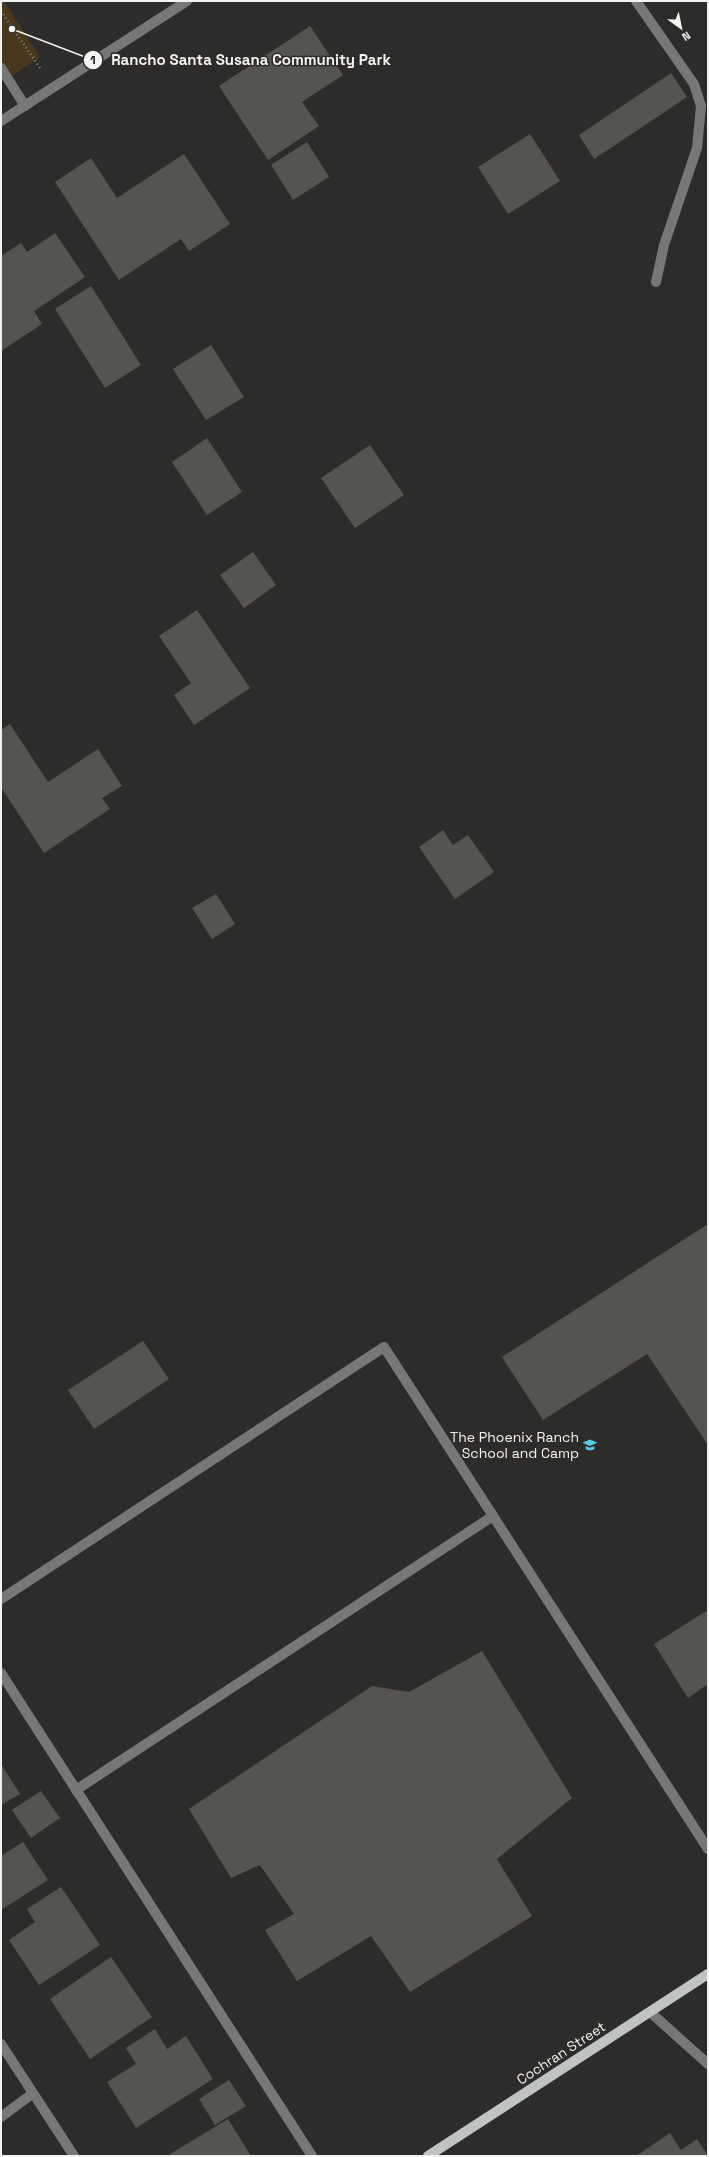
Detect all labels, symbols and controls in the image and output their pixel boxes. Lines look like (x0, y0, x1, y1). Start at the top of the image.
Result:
north arrow (661, 8, 701, 48)
text: N (680, 29, 693, 44)
callout: Rancho Santa Susana Community Park (83, 47, 398, 74)
text: Rancho Santa Susana Community Park (111, 50, 391, 69)
text: 1 (90, 52, 96, 68)
place label: The Phoenix Ranch School and Camp (450, 1428, 579, 1462)
school or university icon: The Phoenix Ranch School and Camp (582, 1437, 598, 1453)
street label: Cochran Street (513, 2017, 609, 2089)

